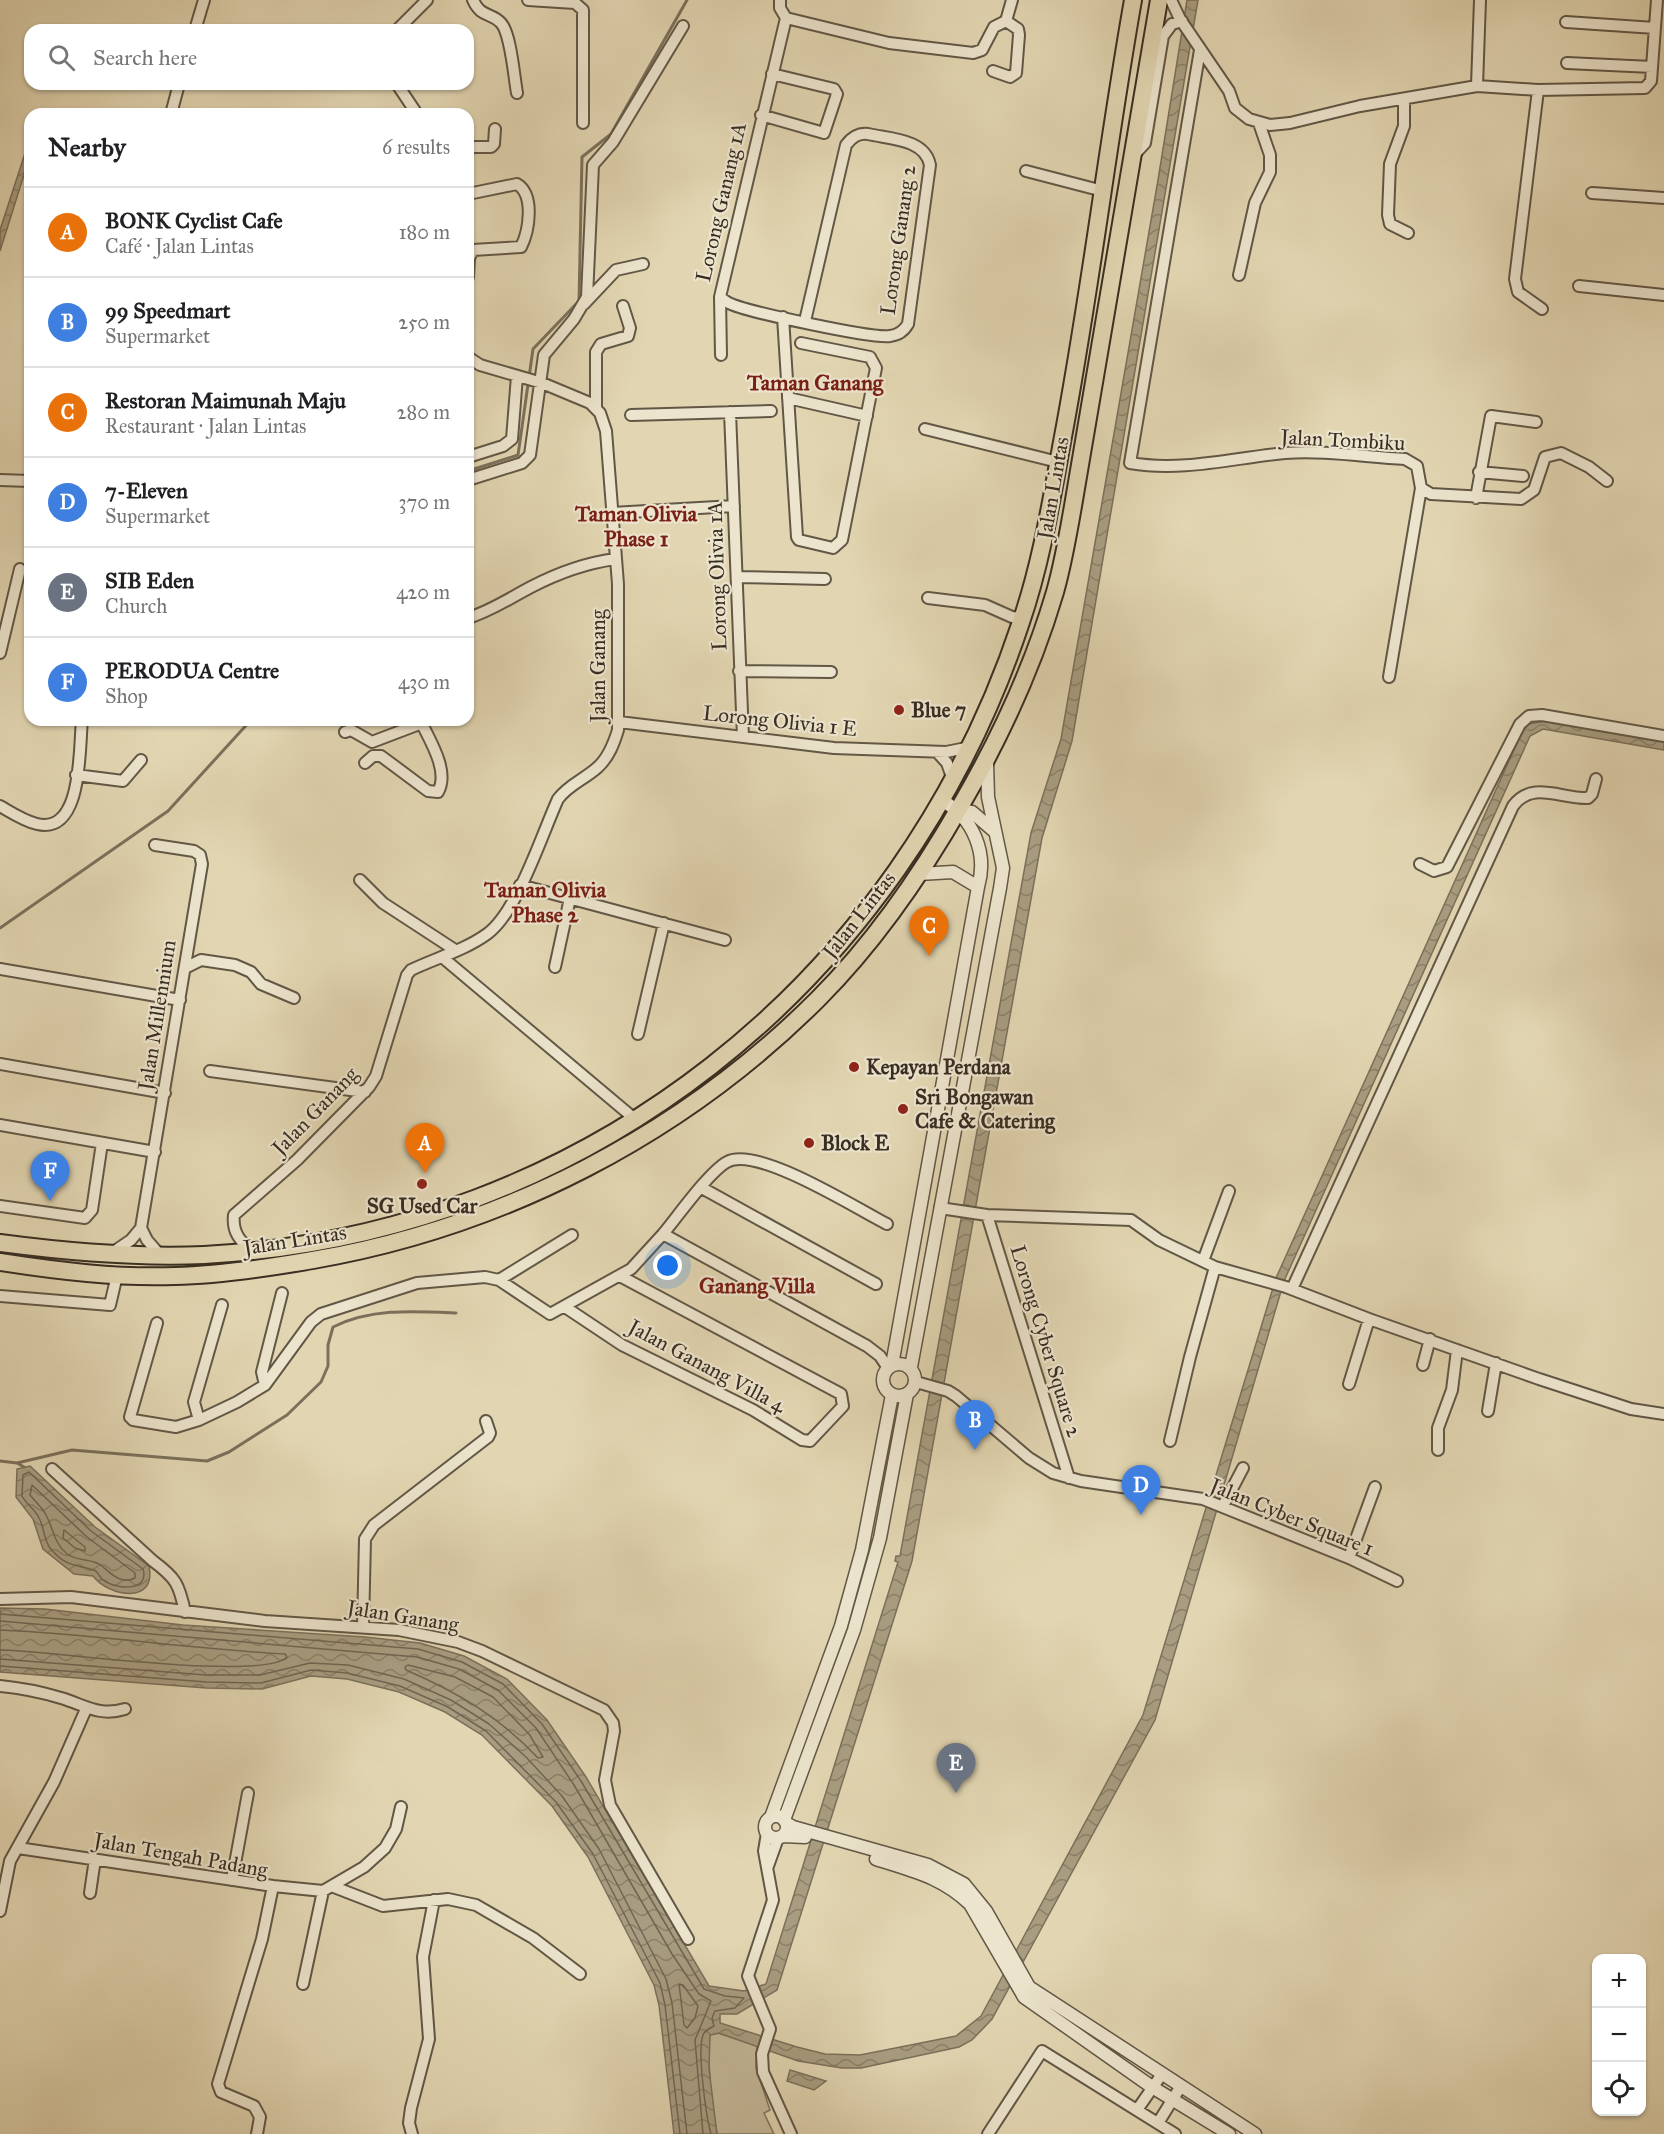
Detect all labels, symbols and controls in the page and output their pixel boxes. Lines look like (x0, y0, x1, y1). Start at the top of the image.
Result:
search box (24, 24, 474, 90)
icon: search (45, 41, 78, 74)
text: Search here (93, 44, 197, 71)
street label: Lorong Ganang 1A (690, 120, 752, 284)
text: Nearby (48, 131, 126, 163)
text: 6 results (382, 135, 450, 159)
street label: Lorong Ganang 2 (875, 163, 921, 317)
text: BONK Cyclist Cafe (105, 207, 283, 234)
text: A (61, 220, 74, 244)
text: 180 m (399, 220, 450, 244)
text: Café · Jalan Lintas (105, 234, 254, 258)
text: 99 Speedmart (105, 297, 230, 324)
text: B (61, 310, 74, 334)
text: 250 m (398, 310, 450, 334)
text: Supermarket (105, 324, 210, 348)
district label: Taman Ganang (746, 369, 884, 396)
text: Restoran Maimunah Maju (105, 387, 346, 414)
text: C (61, 400, 74, 424)
text: 280 m (397, 400, 450, 424)
text: Restaurant · Jalan Lintas (105, 414, 306, 438)
street label: Jalan Tombiku (1278, 424, 1406, 456)
street label: Jalan Lintas (1031, 435, 1075, 543)
text: 7-Eleven (105, 477, 188, 504)
text: D (60, 490, 75, 514)
text: 370 m (399, 490, 450, 514)
district label: Taman Olivia Phase 1 (574, 500, 698, 552)
street label: Lorong Olivia 1A (701, 501, 733, 651)
text: Supermarket (105, 504, 210, 528)
text: SIB Eden (105, 567, 194, 594)
text: E (60, 580, 75, 604)
text: 420 m (396, 580, 450, 604)
text: Church (105, 594, 167, 618)
street label: Jalan Ganang (585, 609, 611, 724)
text: PERODUA Centre (105, 657, 279, 684)
text: F (61, 670, 74, 694)
text: 430 m (398, 670, 450, 694)
text: Shop (105, 684, 148, 708)
place label: Blue 7 (911, 697, 966, 723)
street label: Lorong Olivia 1 E (702, 700, 858, 742)
marker: Blue 7 (892, 703, 906, 717)
street label: Jalan Lintas (816, 866, 901, 965)
district label: Taman Olivia Phase 2 (483, 876, 607, 928)
pin: C (910, 906, 948, 956)
street label: Jalan Millennium (132, 938, 182, 1094)
place label: Kepayan Perdana (866, 1054, 1012, 1080)
marker: Kepayan Perdana (847, 1060, 861, 1074)
street label: Jalan Ganang (265, 1061, 364, 1162)
place label: Sri Bongawan Cafe & Catering (915, 1084, 1056, 1134)
marker: Sri Bongawan Cafe & Catering (896, 1102, 910, 1116)
pin: A (406, 1124, 444, 1173)
place label: Block E (821, 1130, 889, 1156)
marker: Block E (802, 1136, 816, 1150)
pin: F (31, 1152, 70, 1201)
marker: SG Used Car (415, 1177, 429, 1191)
place label: SG Used Car (367, 1193, 478, 1219)
street label: Jalan Lintas (240, 1219, 348, 1261)
street label: Lorong Cyber Square 2 (1004, 1242, 1088, 1441)
your location (653, 1251, 682, 1280)
district label: Ganang Villa (699, 1272, 816, 1299)
street label: Jalan Ganang Villa 4 (622, 1313, 791, 1419)
pin: B (956, 1400, 994, 1450)
pin: D (1122, 1466, 1160, 1515)
street label: Jalan Cyber Square 1 (1204, 1472, 1378, 1562)
street label: Jalan Ganang (343, 1594, 461, 1638)
pin: E (936, 1744, 976, 1793)
street label: Jalan Tengah Padang (90, 1827, 270, 1883)
map controls (1592, 1954, 1646, 2116)
button: + (1592, 1954, 1646, 2008)
button: − (1592, 2008, 1646, 2062)
button: locate (1592, 2062, 1646, 2116)

